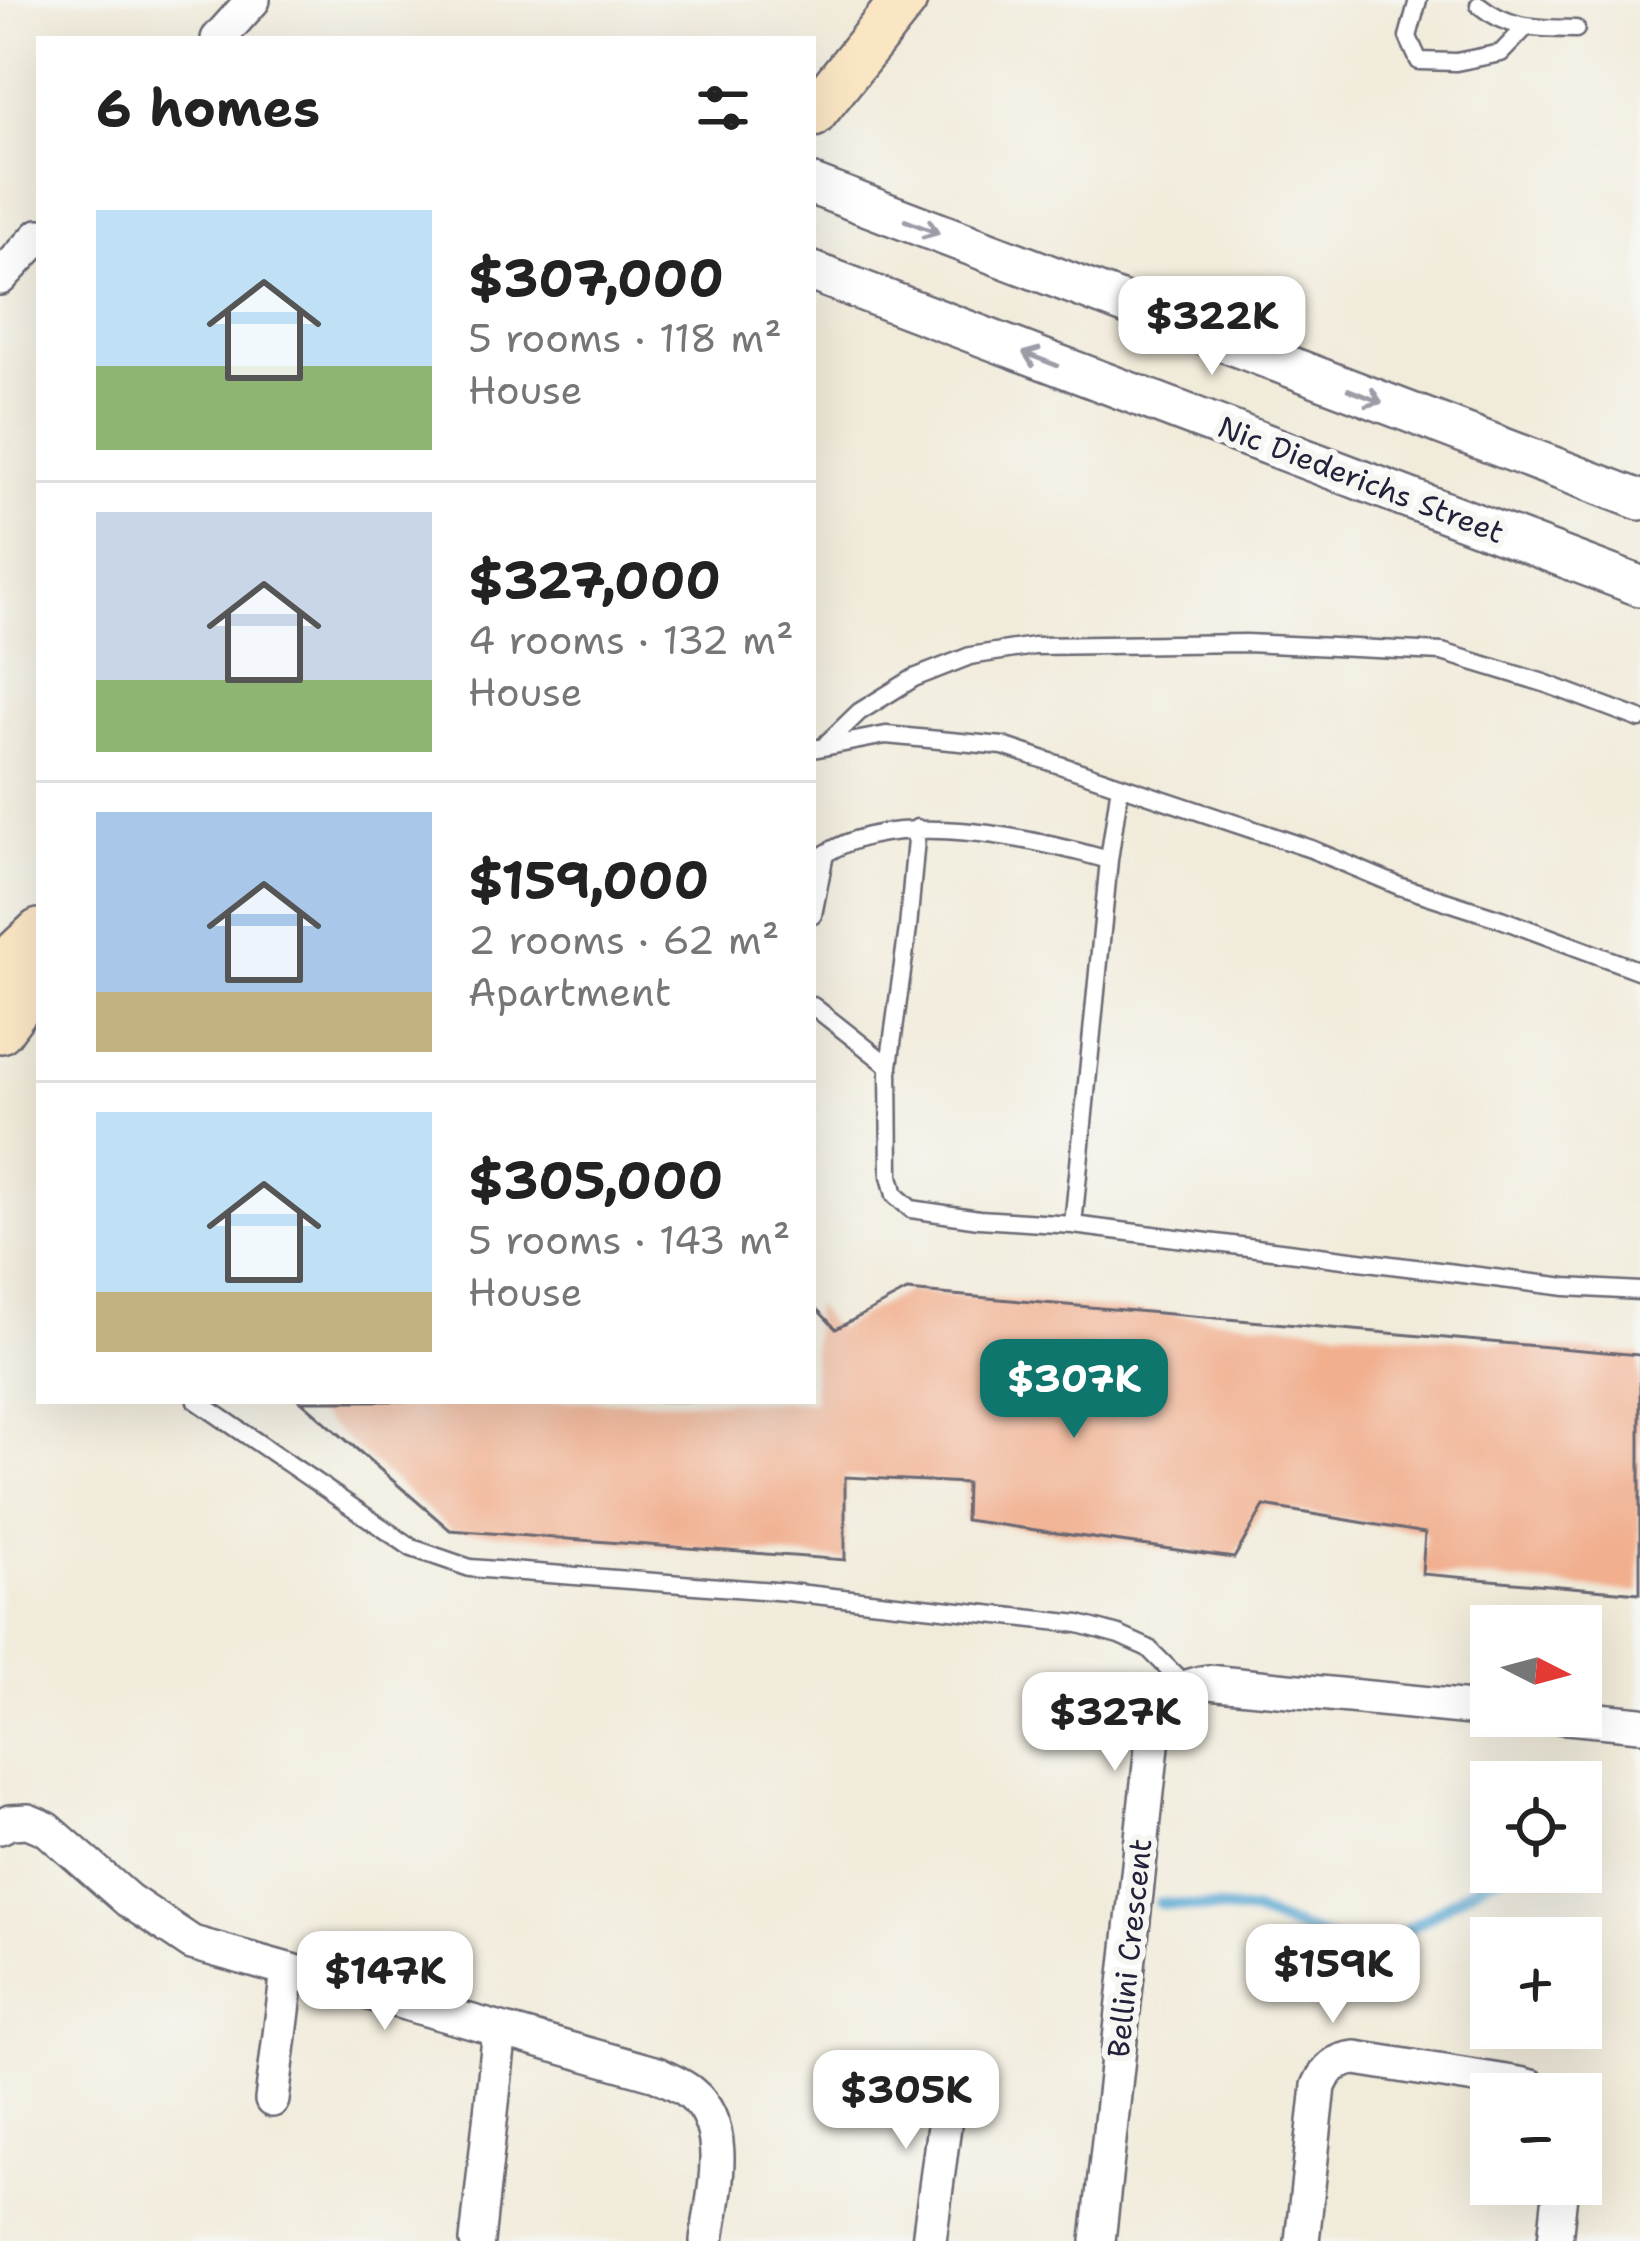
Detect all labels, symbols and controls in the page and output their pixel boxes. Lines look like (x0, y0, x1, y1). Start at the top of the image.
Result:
text: 6 homes (96, 74, 320, 142)
icon: filters (690, 75, 756, 141)
one-way arrow (903, 218, 940, 240)
text: $307,000 (468, 244, 724, 312)
icon: home (192, 258, 336, 402)
pin: $322K (1128, 276, 1296, 378)
text: $322K (1145, 289, 1279, 341)
text: 5 rooms · 118 m² (468, 312, 782, 364)
one-way arrow (1023, 346, 1060, 368)
text: House (468, 364, 583, 416)
one-way arrow (1346, 386, 1383, 408)
street label: Nic Diederichs Street (1212, 406, 1510, 553)
text: $327,000 (468, 546, 721, 614)
icon: home (192, 560, 336, 704)
text: 4 rooms · 132 m² (468, 614, 794, 666)
text: House (468, 666, 583, 718)
text: $159,000 (468, 846, 709, 914)
icon: home (192, 860, 336, 1004)
text: 2 rooms · 62 m² (468, 914, 780, 966)
text: Apartment (468, 966, 671, 1018)
text: $305,000 (468, 1146, 723, 1214)
icon: home (192, 1160, 336, 1304)
text: 5 rooms · 143 m² (468, 1214, 790, 1266)
text: House (468, 1266, 583, 1318)
pin: $307K (990, 1339, 1158, 1441)
text: $307K (1007, 1352, 1141, 1404)
north arrow (1470, 1605, 1602, 1737)
map controls (1470, 1605, 1602, 2205)
pin: $327K (1031, 1672, 1199, 1774)
text: $327K (1049, 1685, 1181, 1737)
button: locate (1470, 1761, 1602, 1893)
street label: Bellini Crescent (1098, 1836, 1161, 2060)
button: + (1470, 1917, 1602, 2049)
pin: $159K (1249, 1924, 1417, 2026)
pin: $147K (301, 1931, 469, 2033)
text: $159K (1273, 1937, 1393, 1989)
text: $147K (324, 1944, 446, 1996)
pin: $305K (822, 2050, 990, 2152)
text: $305K (840, 2063, 972, 2115)
button: − (1470, 2073, 1602, 2205)

